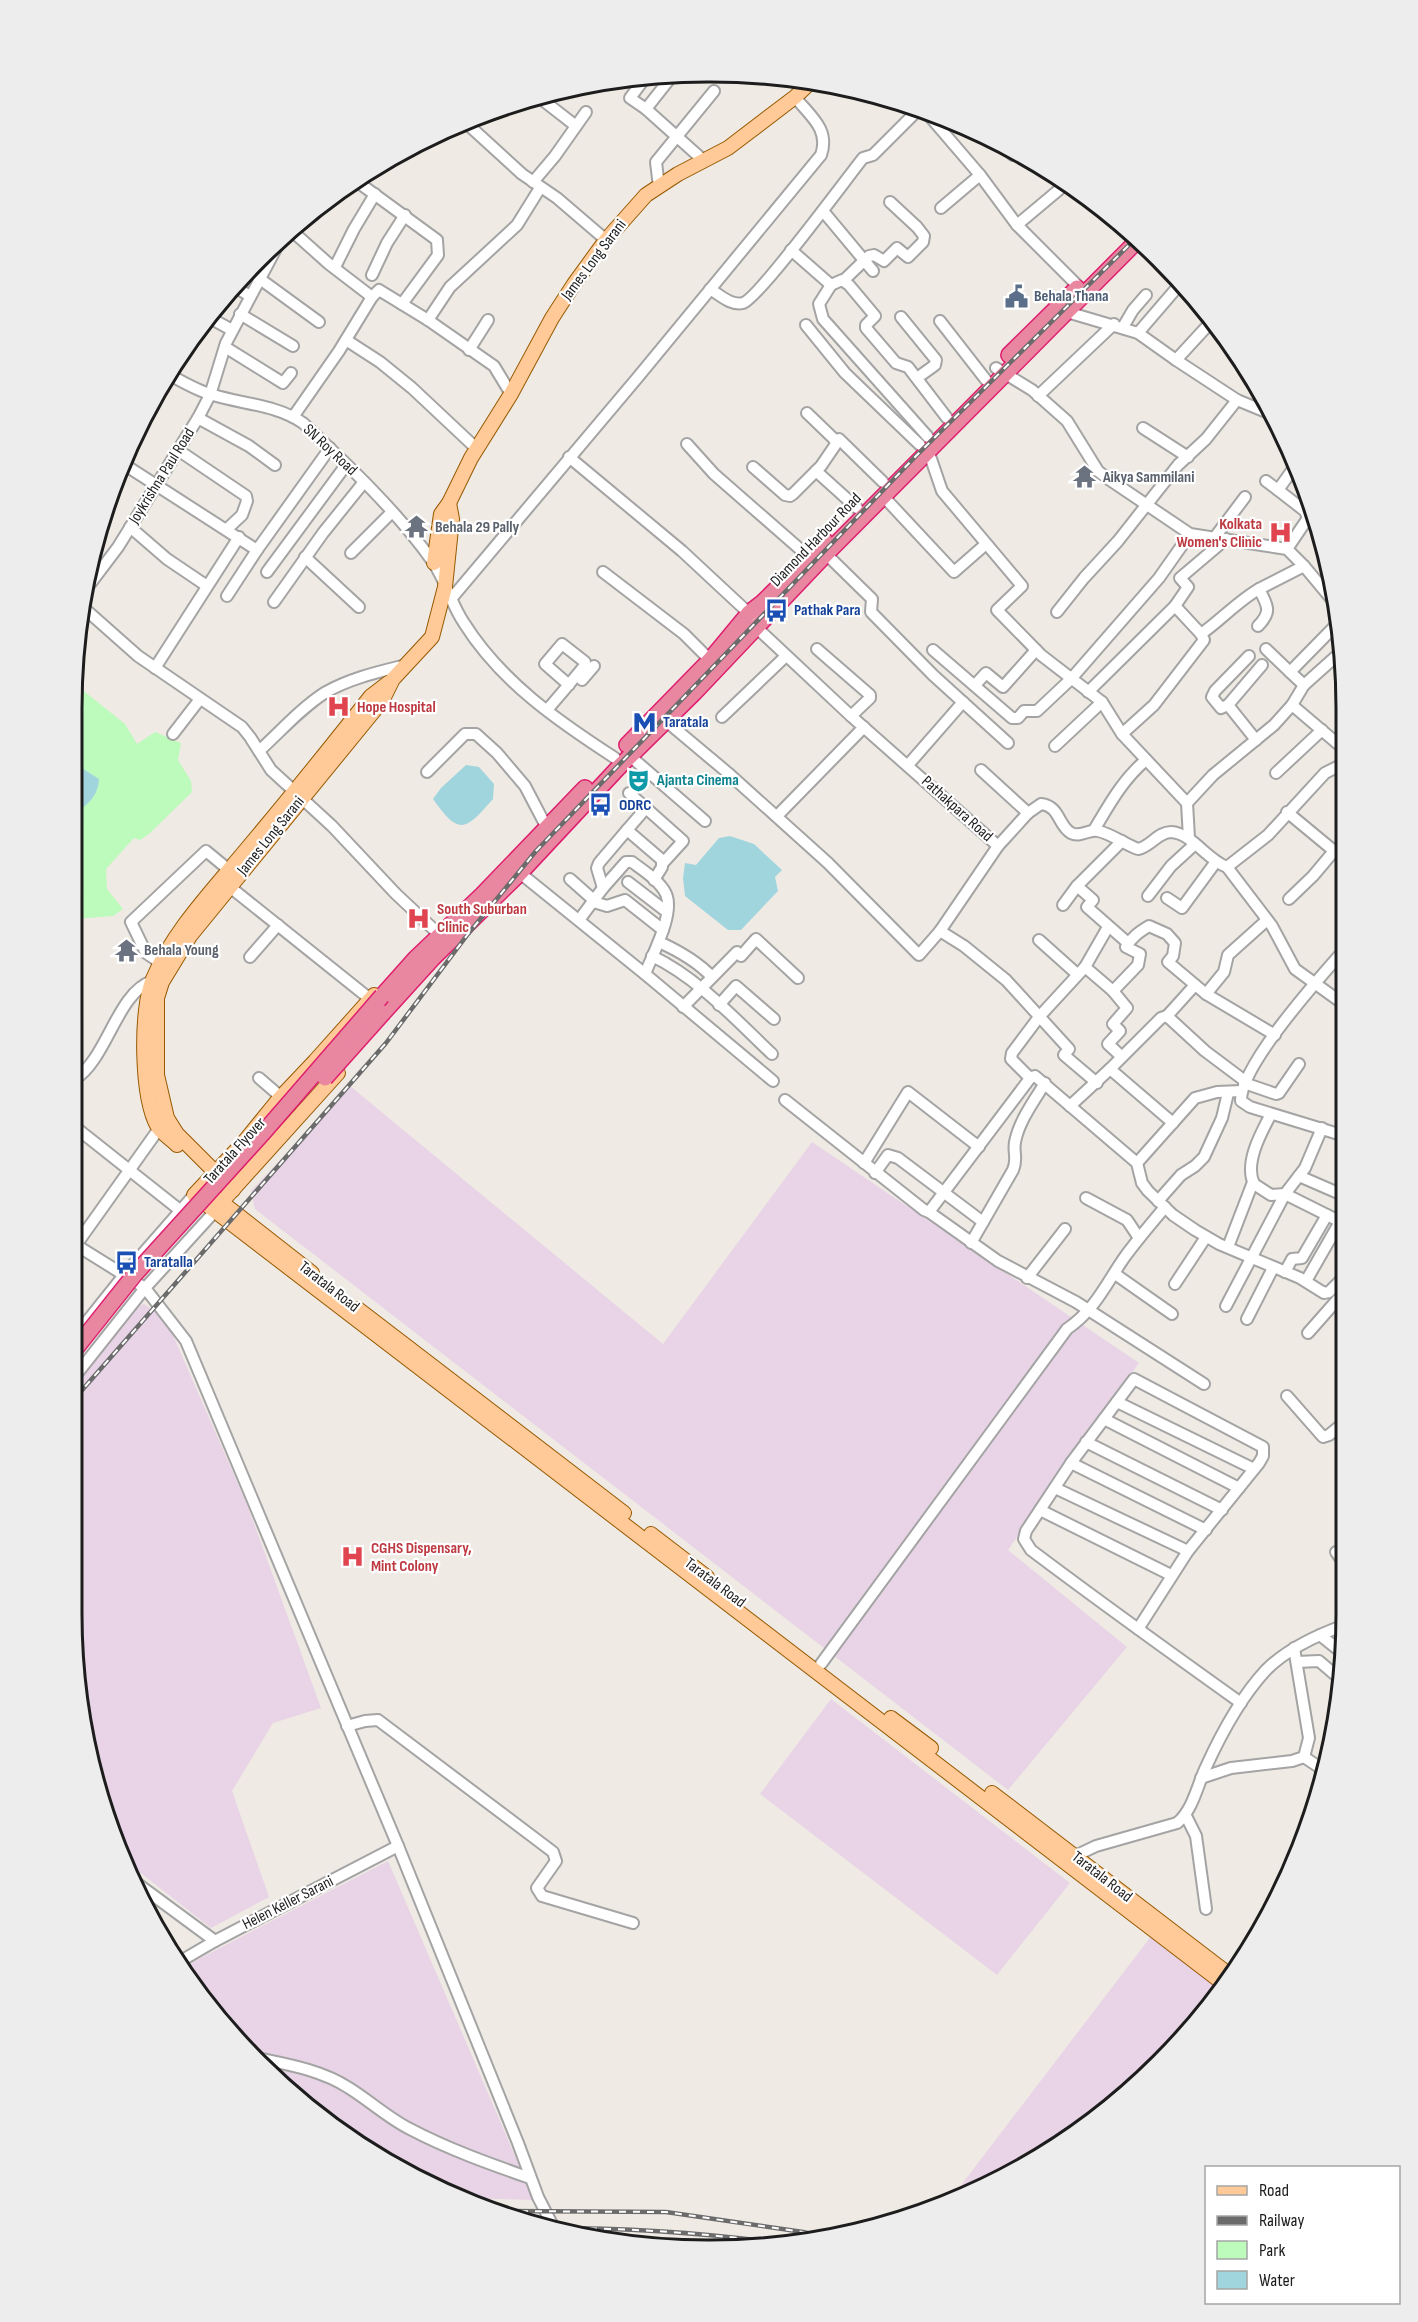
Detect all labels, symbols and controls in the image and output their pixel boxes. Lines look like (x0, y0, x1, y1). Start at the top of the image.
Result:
street label: James Long Sarani (557, 216, 630, 305)
public building icon: Behala Thana (1003, 283, 1029, 309)
place label: Behala Thana (1034, 287, 1109, 306)
street label: SN Roy Road (299, 420, 361, 480)
street label: Joykrishna Paul Road (124, 425, 199, 528)
temple icon: Aikya Sammilani (1072, 464, 1098, 490)
place label: Aikya Sammilani (1102, 468, 1195, 487)
street label: Diamond Harbour Road (767, 489, 865, 591)
temple icon: Behala 29 Pally (404, 514, 430, 540)
place label: Kolkata Women's Clinic (1177, 515, 1262, 552)
place label: Behala 29 Pally (435, 518, 520, 537)
hospital icon: Kolkata Women's Clinic (1267, 520, 1293, 546)
bus stop icon: Pathak Para (763, 597, 789, 623)
place label: Pathak Para (794, 601, 861, 620)
hospital icon: Hope Hospital (326, 694, 352, 720)
place label: Hope Hospital (357, 698, 436, 717)
metro station icon: Taratala (632, 709, 658, 735)
place label: Taratala (663, 713, 708, 732)
theatre icon: Ajanta Cinema (626, 767, 652, 793)
place label: Ajanta Cinema (656, 771, 739, 790)
street label: Pathakpara Road (918, 772, 996, 846)
bus stop icon: ODRC (588, 792, 614, 818)
street label: James Long Sarani (233, 793, 309, 880)
place label: ODRC (619, 796, 652, 815)
place label: South Suburban Clinic (437, 900, 527, 937)
hospital icon: South Suburban Clinic (406, 905, 432, 931)
temple icon: Behala Young (113, 937, 139, 963)
place label: Behala Young (144, 941, 219, 960)
street label: Taratala Flyover (200, 1113, 270, 1188)
bus stop icon: Taratalla (113, 1249, 139, 1275)
place label: Taratalla (144, 1253, 193, 1272)
street label: Taratala Road (295, 1258, 363, 1316)
place label: CGHS Dispensary, Mint Colony (371, 1539, 472, 1576)
hospital icon: CGHS Dispensary, Mint Colony (340, 1544, 366, 1570)
street label: Taratala Road (681, 1554, 749, 1612)
street label: Taratala Road (1068, 1848, 1136, 1906)
street label: Helen Keller Sarani (239, 1872, 337, 1934)
legend (1205, 2166, 1400, 2304)
text: Road (1259, 2180, 1289, 2201)
text: Railway (1259, 2210, 1304, 2231)
text: Park (1259, 2240, 1285, 2261)
text: Water (1259, 2270, 1295, 2291)

